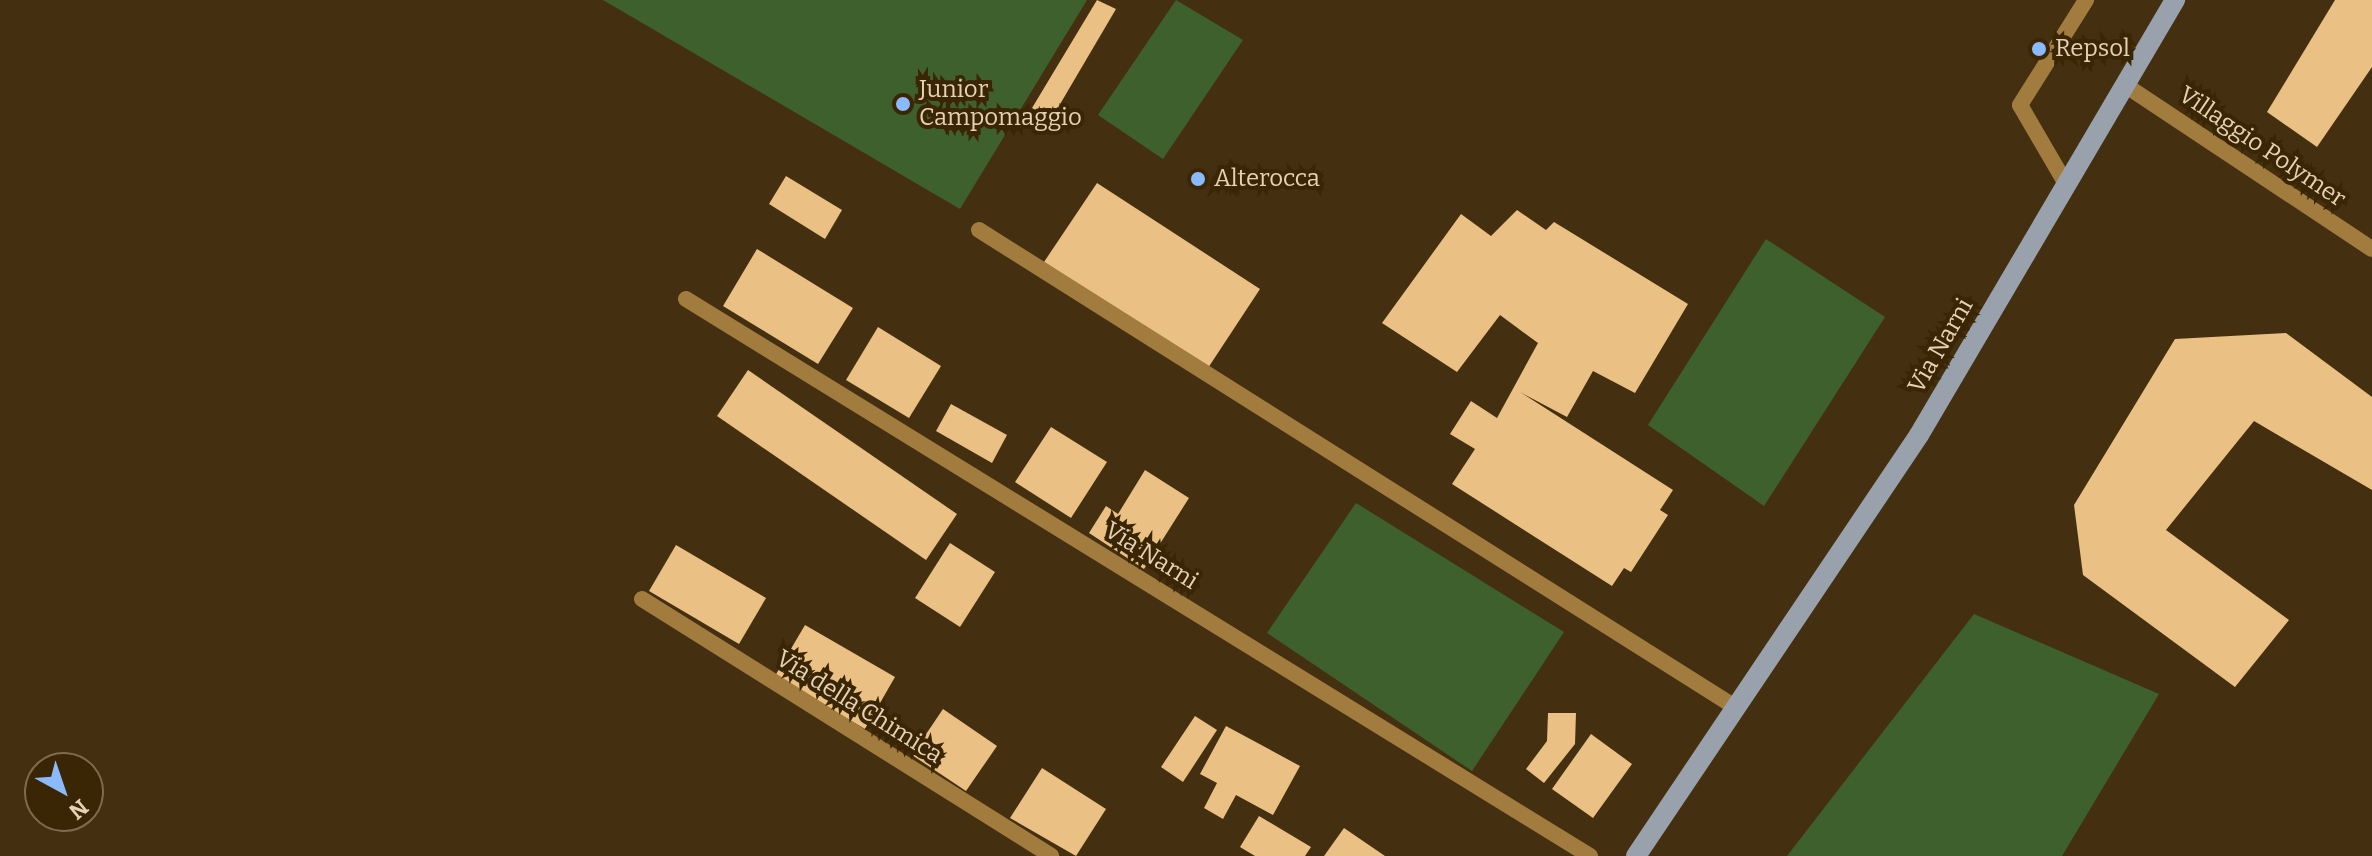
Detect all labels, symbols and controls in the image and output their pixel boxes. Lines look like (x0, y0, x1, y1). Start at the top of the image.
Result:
place label: Repsol (2055, 35, 2130, 63)
marker: Repsol (2030, 40, 2048, 58)
place label: Junior Campomaggio (919, 76, 1082, 132)
street label: Villaggio Polymer (2173, 80, 2351, 214)
marker: Junior Campomaggio (894, 95, 912, 113)
place label: Alterocca (1214, 165, 1320, 193)
marker: Alterocca (1189, 170, 1207, 188)
street label: Via Narni (1902, 293, 1980, 399)
street label: Via Narni (1099, 516, 1203, 596)
street label: Via della Chimica (770, 644, 948, 770)
north arrow (24, 752, 104, 832)
text: N (63, 793, 94, 825)

